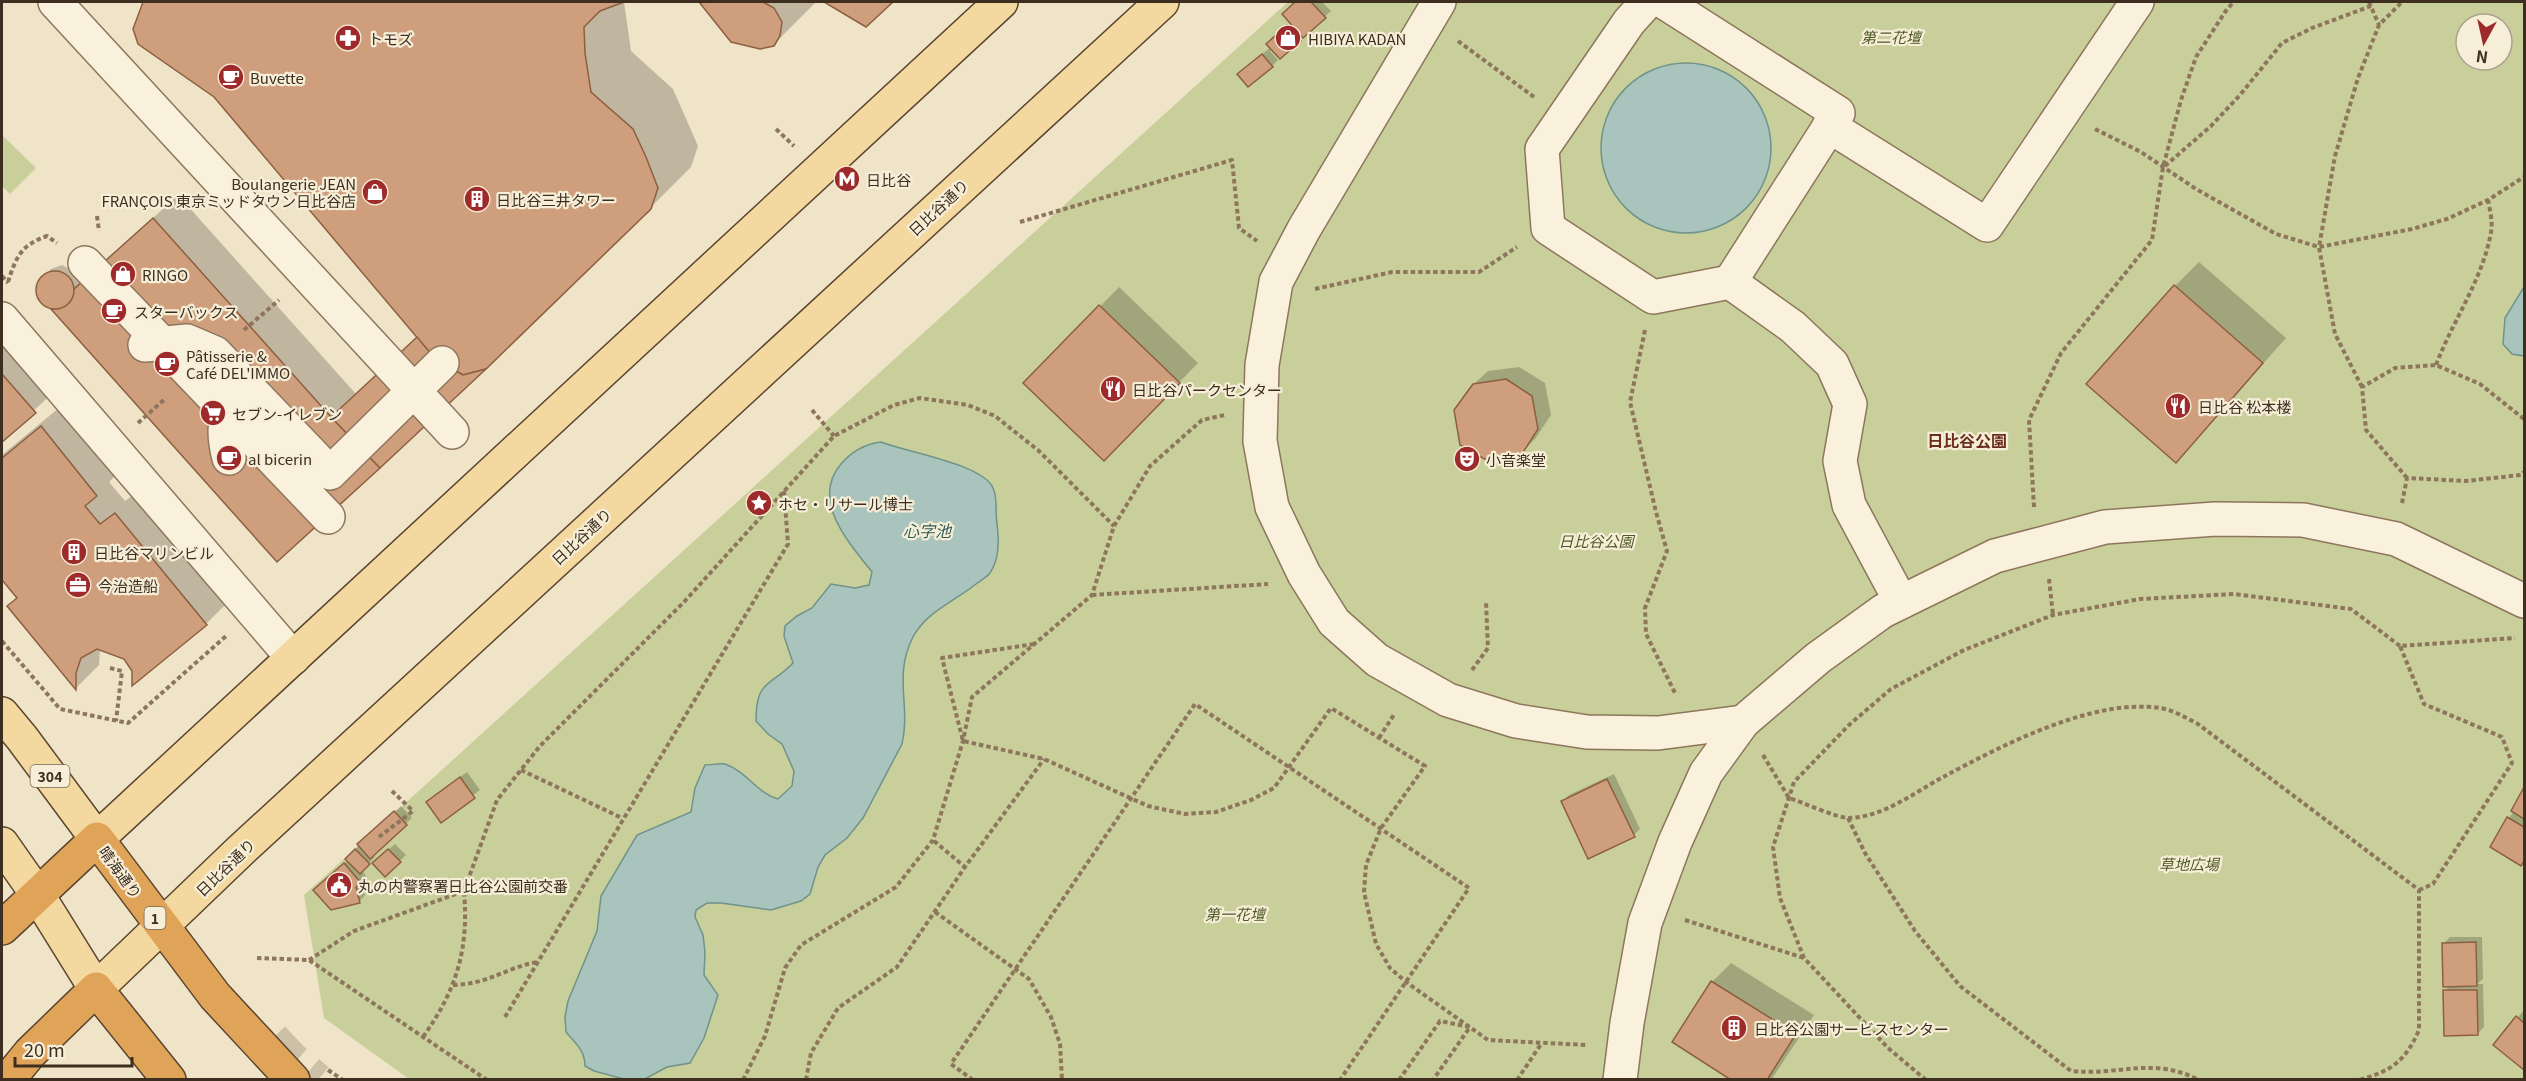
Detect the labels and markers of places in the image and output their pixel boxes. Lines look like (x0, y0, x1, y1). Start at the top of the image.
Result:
pharmacy icon: トモズ (333, 23, 363, 53)
shop icon: HIBIYA KADAN (1273, 23, 1303, 53)
place label: トモズ (368, 28, 413, 49)
place label: HIBIYA KADAN (1308, 28, 1406, 49)
cafe icon: Buvette (216, 62, 246, 92)
place label: Buvette (250, 67, 304, 88)
metro station icon: 日比谷 (832, 164, 862, 194)
place label: 日比谷 (866, 169, 911, 190)
place label: Boulangerie JEAN FRANÇOIS 東京ミッドタウン日比谷店 (101, 173, 356, 211)
shop icon: Boulangerie JEAN FRANÇOIS 東京ミッドタウン日比谷店 (360, 177, 390, 207)
building icon: 日比谷三井タワー (462, 184, 492, 214)
place label: 日比谷三井タワー (496, 189, 616, 210)
shop icon: RINGO (108, 259, 138, 289)
place label: RINGO (142, 264, 188, 285)
cafe icon: スターバックス (99, 296, 129, 326)
place label: スターバックス (134, 301, 238, 322)
place label: Pâtisserie & Café DEL'IMMO (186, 345, 290, 383)
cafe icon: Pâtisserie & Café DEL'IMMO (152, 349, 182, 379)
restaurant icon: 日比谷パークセンター (1098, 374, 1128, 404)
place label: 日比谷パークセンター (1132, 379, 1282, 400)
restaurant icon: 日比谷 松本楼 (2163, 391, 2193, 421)
place label: 日比谷 松本楼 (2198, 396, 2291, 417)
supermarket icon: セブン-イレブン (198, 398, 228, 428)
place label: セブン-イレブン (232, 403, 342, 424)
cafe icon: al bicerin (214, 443, 244, 473)
theatre icon: 小音楽堂 (1452, 444, 1482, 474)
place label: al bicerin (248, 448, 312, 469)
place label: 小音楽堂 (1486, 449, 1546, 470)
place icon: ホセ・リサール博士 (744, 488, 774, 518)
place label: ホセ・リサール博士 (778, 493, 913, 514)
building icon: 日比谷マリンビル (59, 537, 89, 567)
place label: 日比谷マリンビル (94, 542, 214, 563)
office icon: 今治造船 (63, 570, 93, 600)
place label: 今治造船 (98, 575, 158, 596)
public building icon: 丸の内警察署日比谷公園前交番 (324, 870, 354, 900)
place label: 丸の内警察署日比谷公園前交番 (358, 875, 568, 896)
building icon: 日比谷公園サービスセンター (1719, 1013, 1749, 1043)
place label: 日比谷公園サービスセンター (1754, 1018, 1949, 1039)

